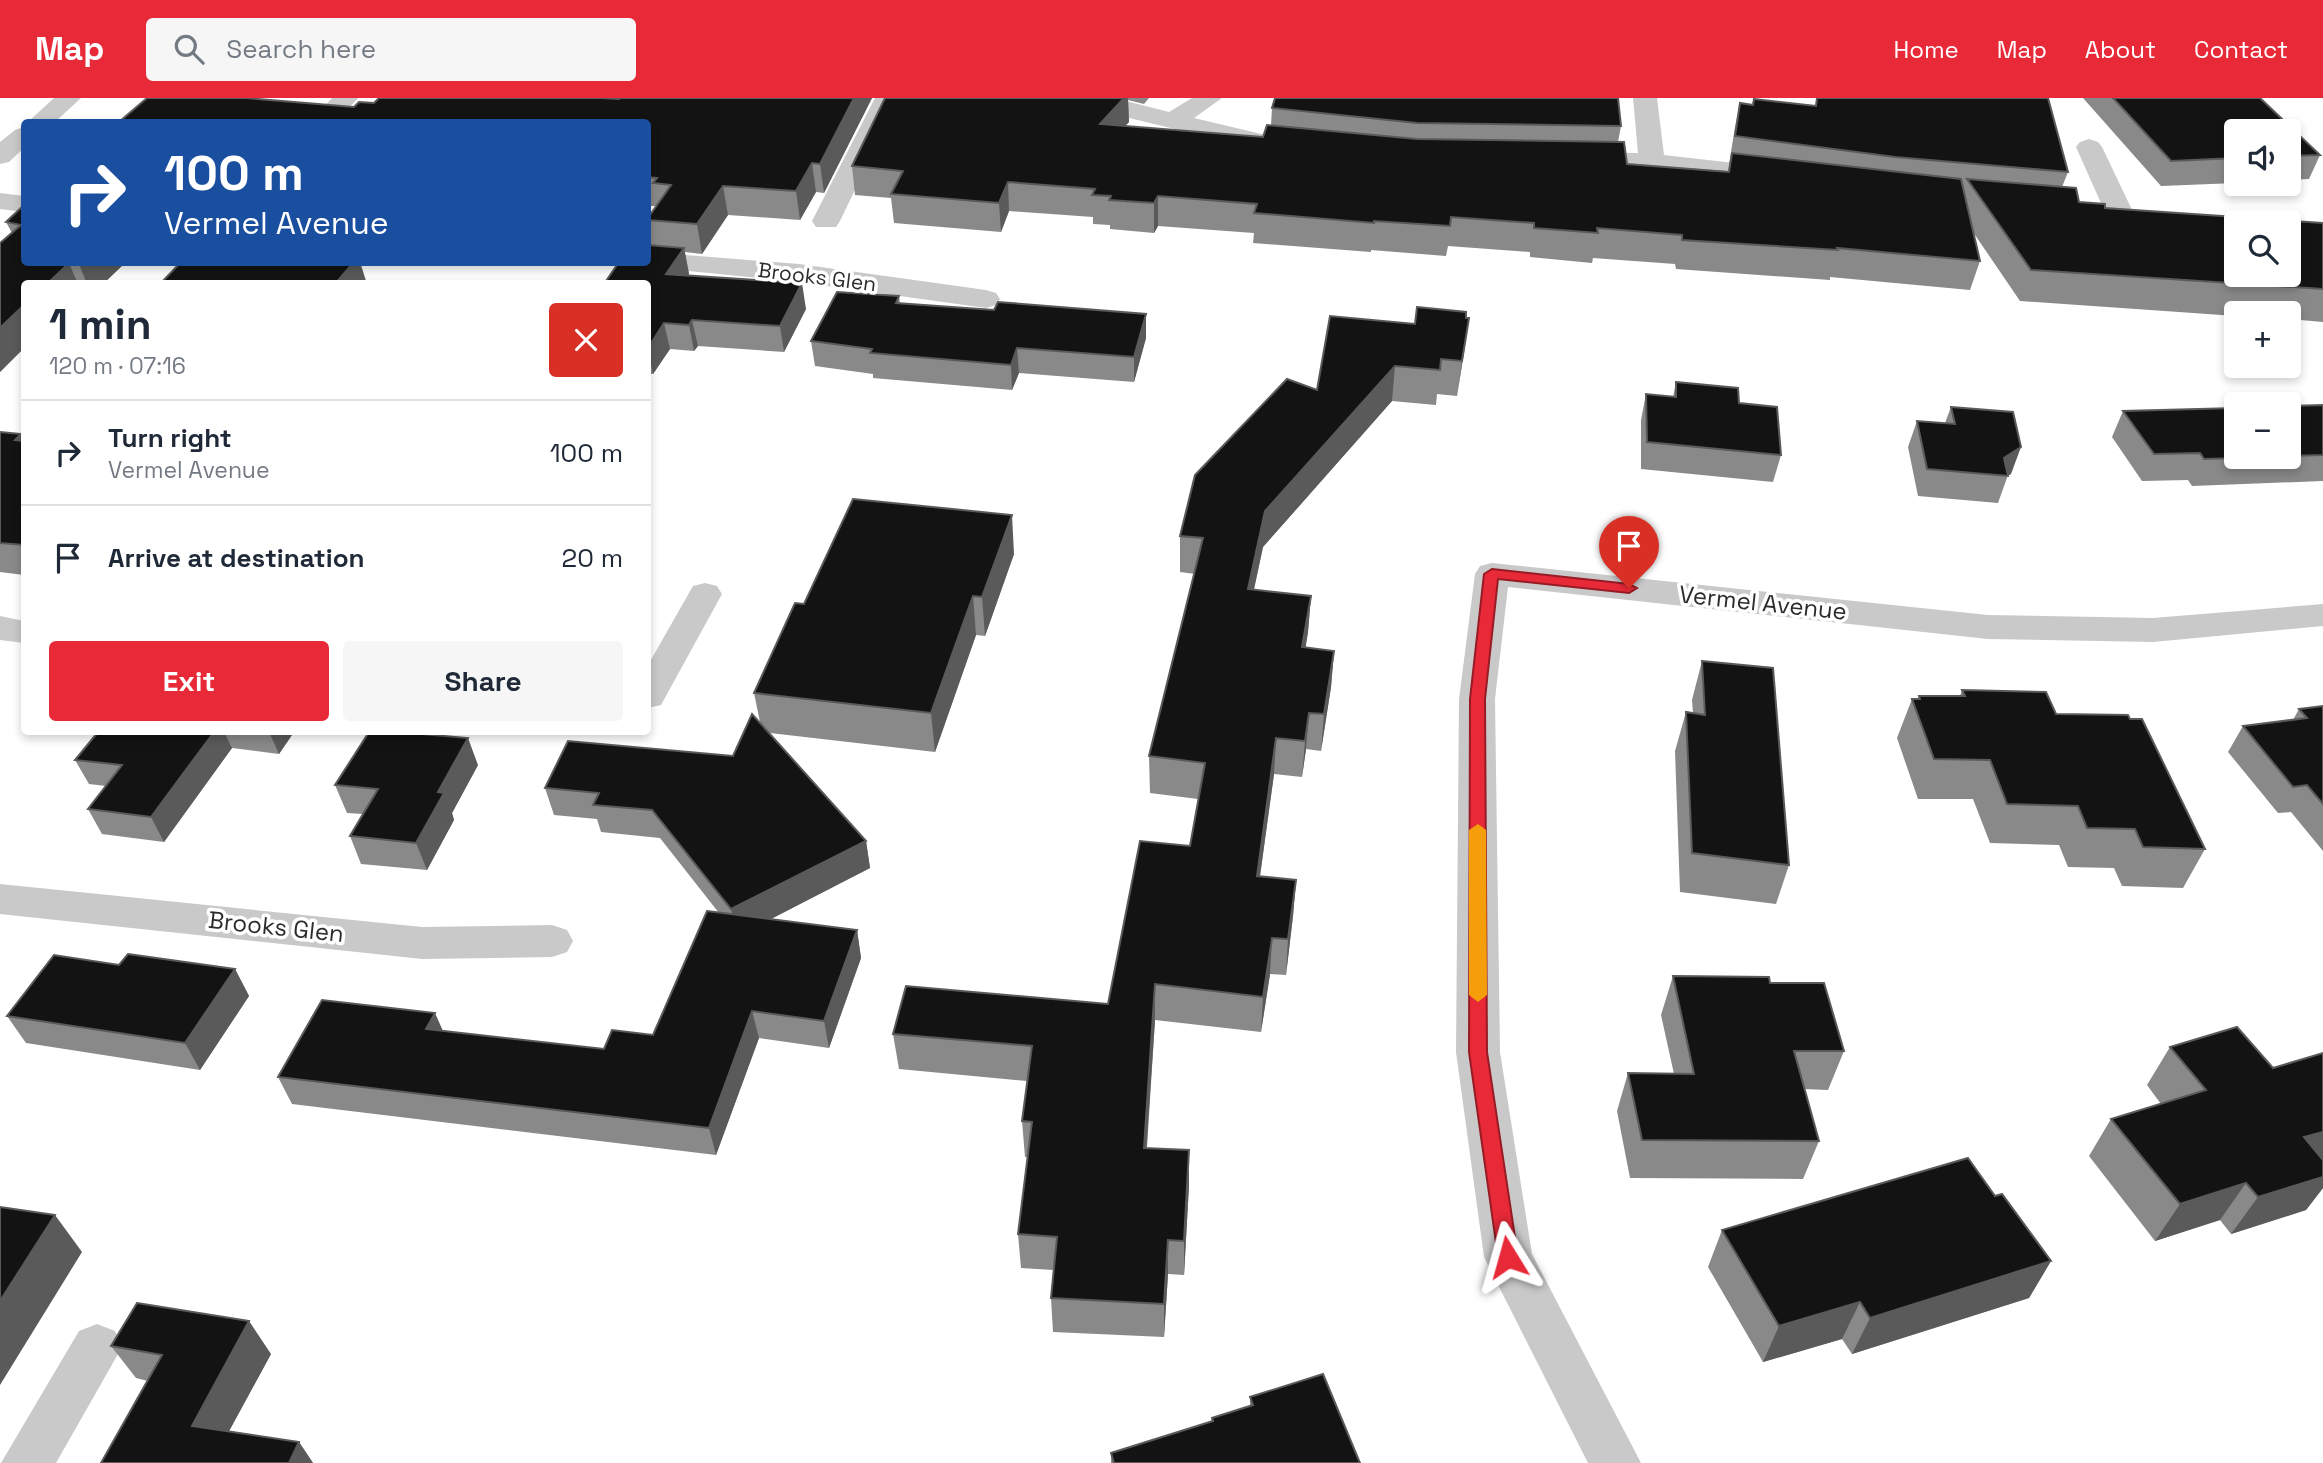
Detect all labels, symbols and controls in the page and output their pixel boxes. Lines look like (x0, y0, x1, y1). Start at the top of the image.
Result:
search box (146, 18, 636, 81)
text: Map (35, 28, 104, 70)
icon: search (170, 30, 208, 68)
text: Search here (226, 32, 376, 66)
text: Home (1893, 34, 1959, 65)
text: Map (1997, 34, 2047, 65)
text: About (2085, 34, 2156, 65)
text: Contact (2194, 34, 2288, 65)
map controls (2224, 119, 2301, 469)
button: sound (2224, 119, 2301, 196)
text: 100 m (164, 142, 304, 204)
icon: right (49, 147, 140, 238)
text: Vermel Avenue (164, 203, 389, 243)
button: search (2224, 210, 2301, 287)
street label: Brooks Glen (756, 256, 878, 297)
text: 1 min (49, 298, 152, 351)
button: + (2224, 301, 2301, 378)
button: close (549, 303, 623, 377)
text: 120 m · 07:16 (49, 351, 186, 381)
button: − (2224, 392, 2301, 469)
text: Turn right (108, 421, 232, 455)
icon: right (49, 434, 87, 472)
text: 100 m (550, 436, 623, 470)
text: Vermel Avenue (108, 455, 270, 485)
pin (1599, 516, 1659, 588)
icon: arrive (1610, 527, 1648, 565)
icon: arrive (49, 539, 87, 577)
text: Arrive at destination (108, 541, 365, 575)
text: 20 m (562, 541, 623, 575)
street label: Vermel Avenue (1678, 578, 1848, 627)
button: Exit (49, 641, 329, 721)
button: Share (343, 641, 623, 721)
street label: Brooks Glen (207, 904, 345, 949)
position arrow (1471, 1220, 1545, 1294)

